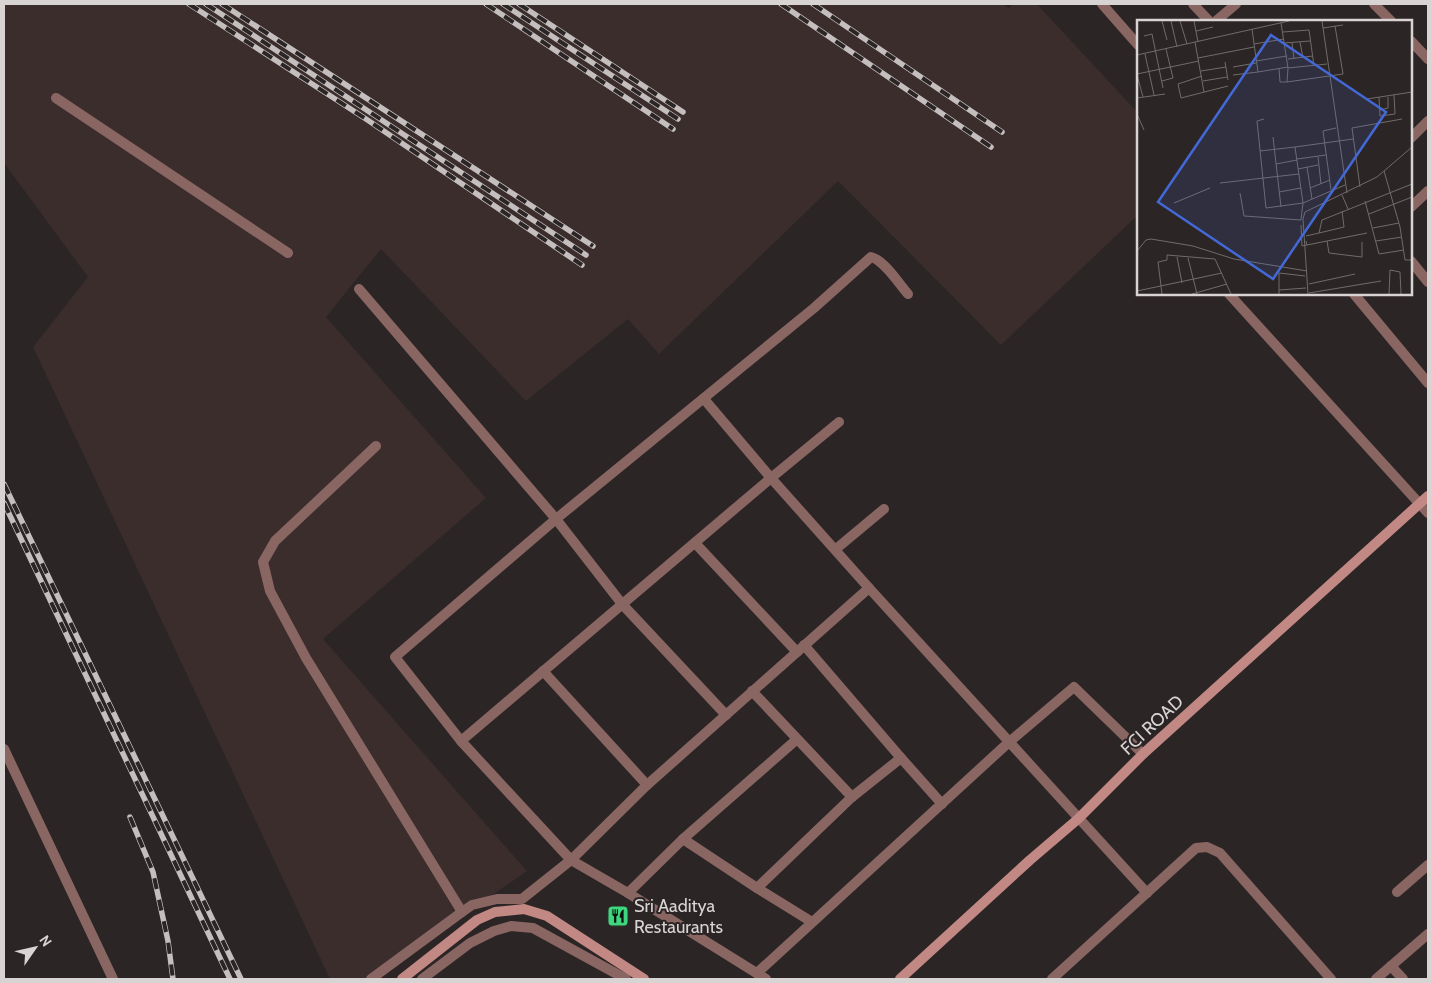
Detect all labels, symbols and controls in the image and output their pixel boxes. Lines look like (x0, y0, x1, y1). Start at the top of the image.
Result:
inset map (1137, 20, 1412, 295)
street label: FCI ROAD (1116, 690, 1188, 760)
place label: Sri Aaditya Restaurants (634, 895, 723, 938)
restaurant icon: Sri Aaditya Restaurants (606, 904, 630, 928)
north arrow (10, 923, 60, 973)
text: N (36, 932, 56, 950)

